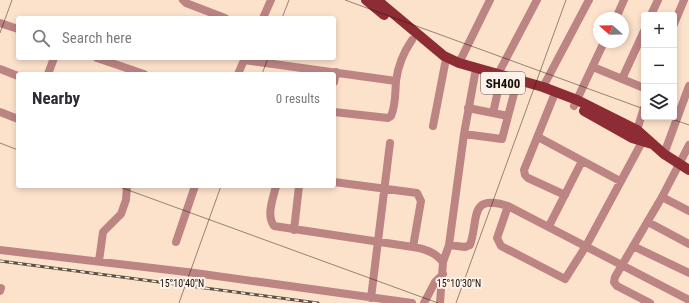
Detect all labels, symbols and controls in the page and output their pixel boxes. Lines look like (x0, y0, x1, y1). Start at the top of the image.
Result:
north arrow (593, 12, 629, 48)
map controls (641, 12, 677, 120)
button: + (641, 12, 677, 48)
search box (16, 16, 336, 60)
icon: search (30, 27, 52, 49)
text: Search here (62, 29, 132, 47)
button: − (641, 48, 677, 84)
road number: SH400 (481, 72, 525, 94)
button: layers (641, 84, 677, 120)
text: Nearby (32, 88, 80, 108)
text: 0 results (276, 91, 320, 106)
text: 15°10'40"N (160, 278, 204, 289)
text: 15°10'30"N (437, 278, 481, 289)

